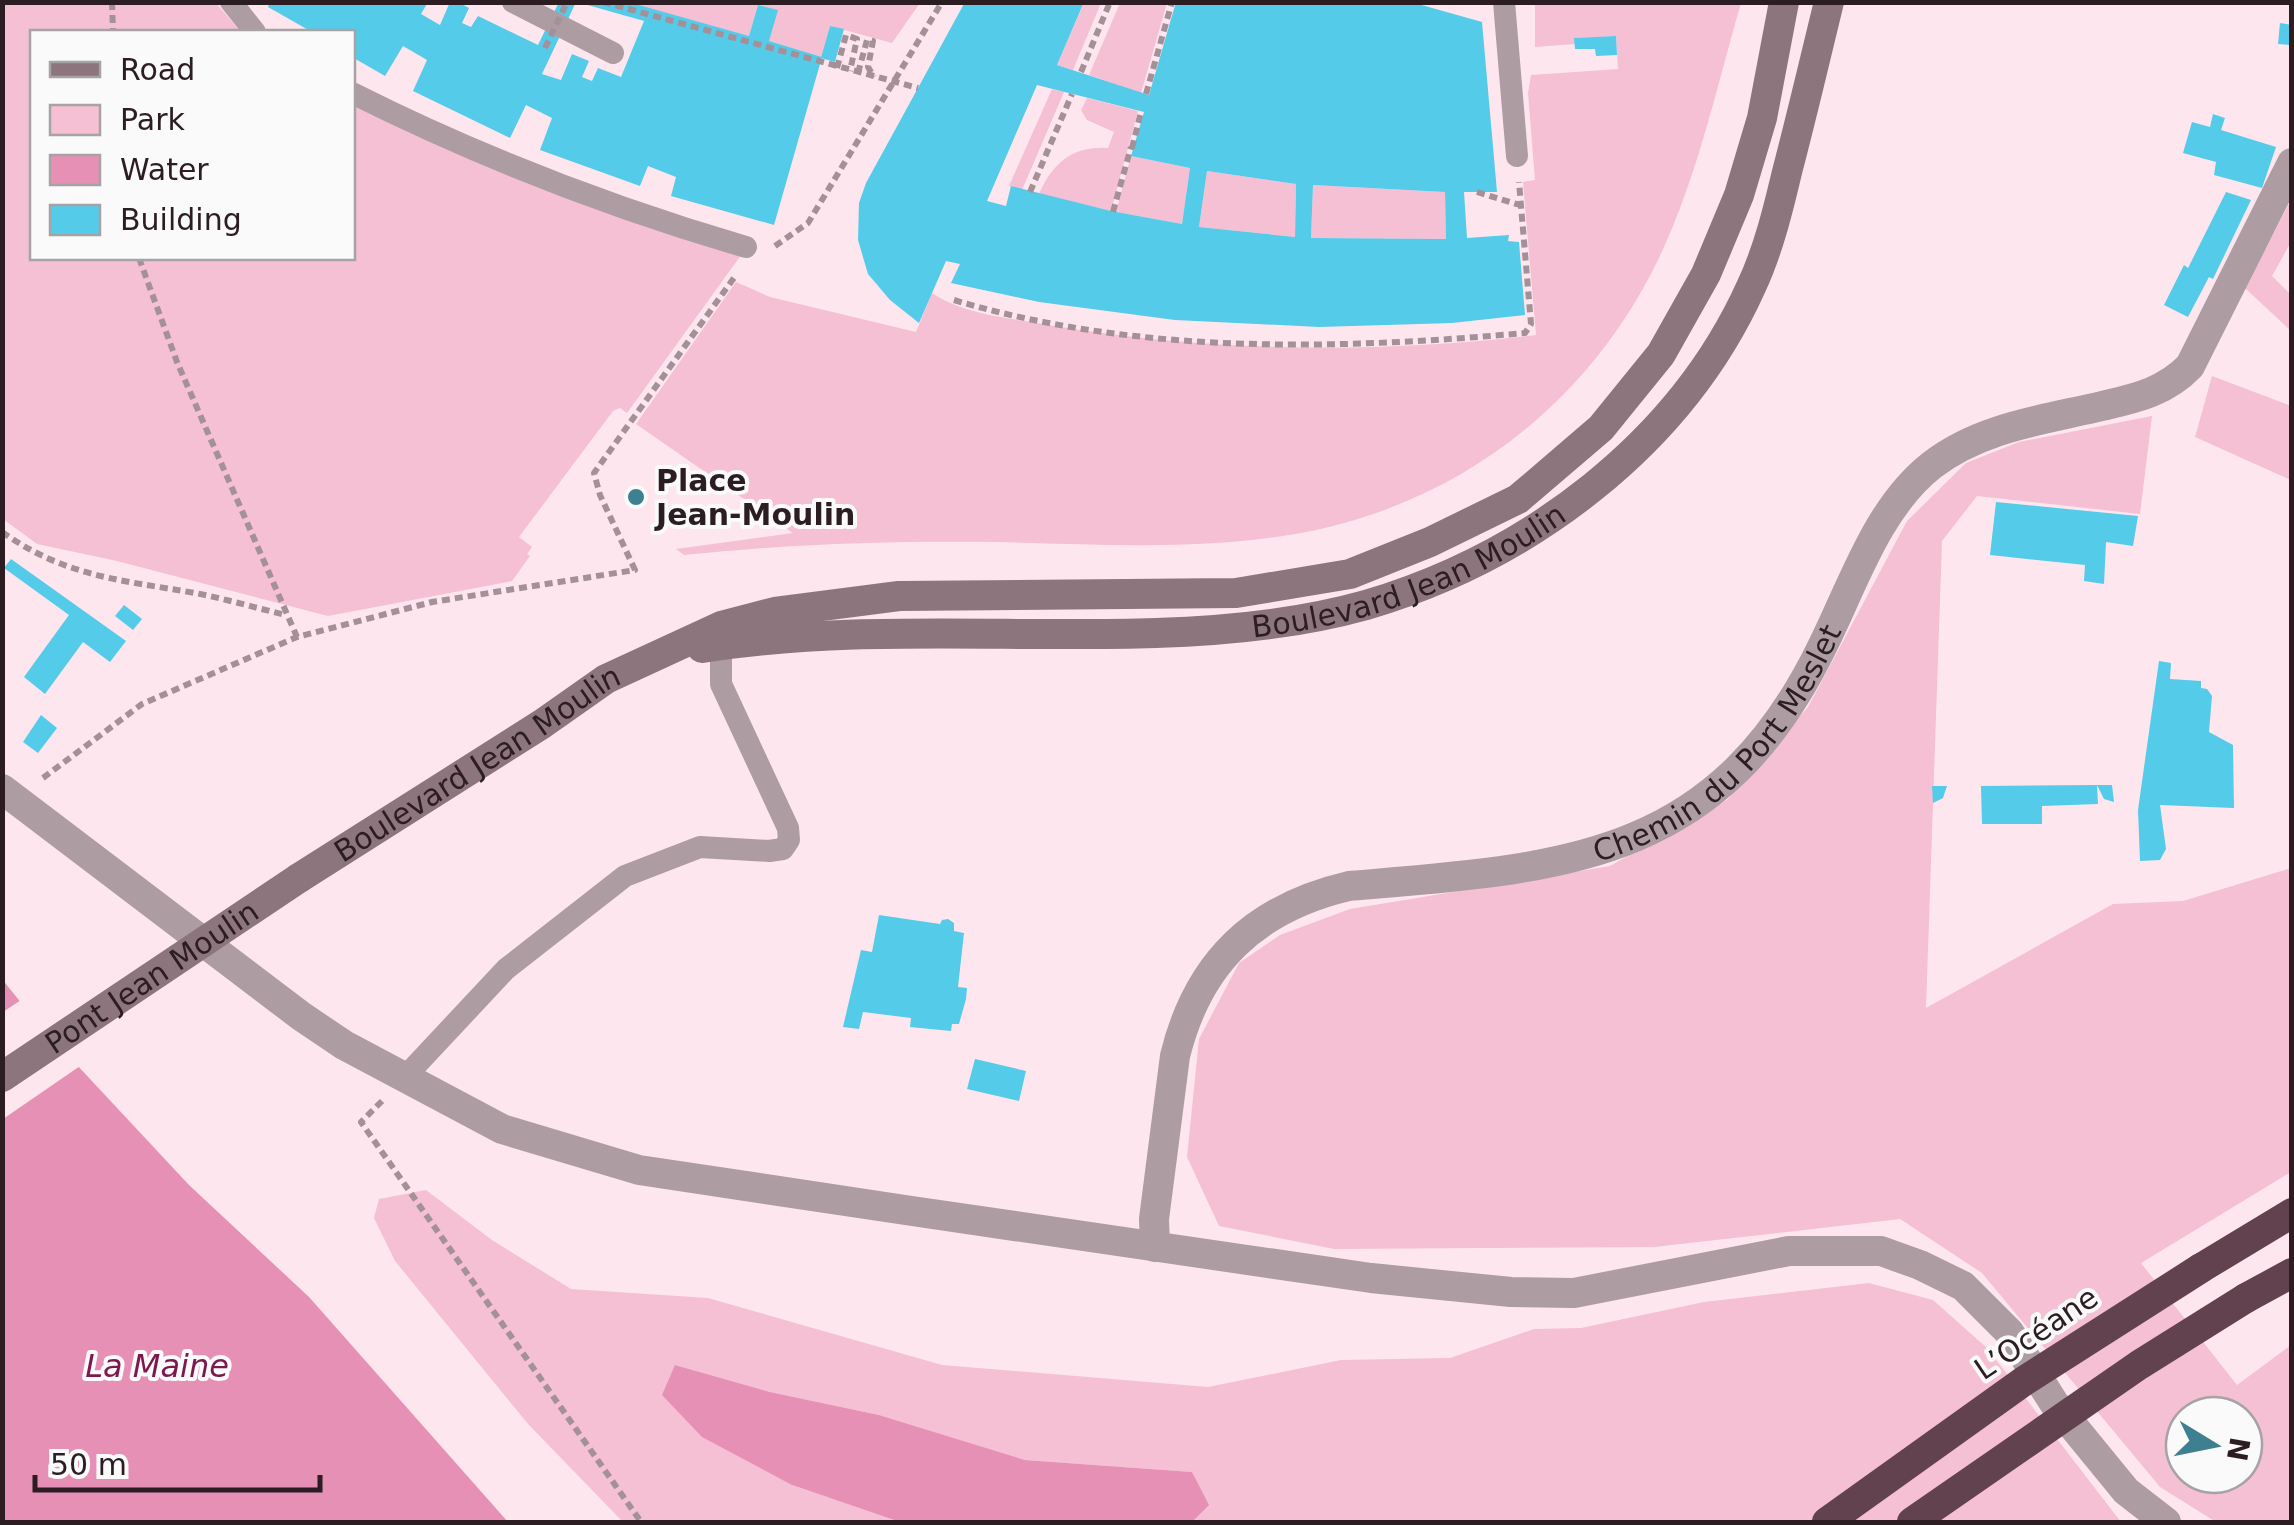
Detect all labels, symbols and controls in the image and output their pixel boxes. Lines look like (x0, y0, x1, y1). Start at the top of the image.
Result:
legend (30, 30, 355, 260)
text: Road (120, 52, 195, 87)
text: Park (120, 102, 185, 137)
text: Water (120, 152, 209, 187)
text: Building (120, 202, 242, 237)
place label: Place Jean-Moulin (654, 463, 855, 532)
marker: Place Jean-Moulin (625, 486, 647, 508)
street label: Boulevard Jean Moulin (1250, 496, 1572, 644)
street label: Chemin du Port Meslet (1589, 619, 1848, 868)
street label: Boulevard Jean Moulin (327, 658, 625, 869)
street label: Pont Jean Moulin (38, 893, 265, 1061)
street label: L’Océane (1968, 1279, 2104, 1387)
water label: La Maine (85, 1347, 229, 1385)
north arrow (2164, 1395, 2264, 1495)
scale bar (35, 1430, 320, 1492)
text: N (2220, 1435, 2256, 1464)
text: 50 m (50, 1447, 127, 1482)

